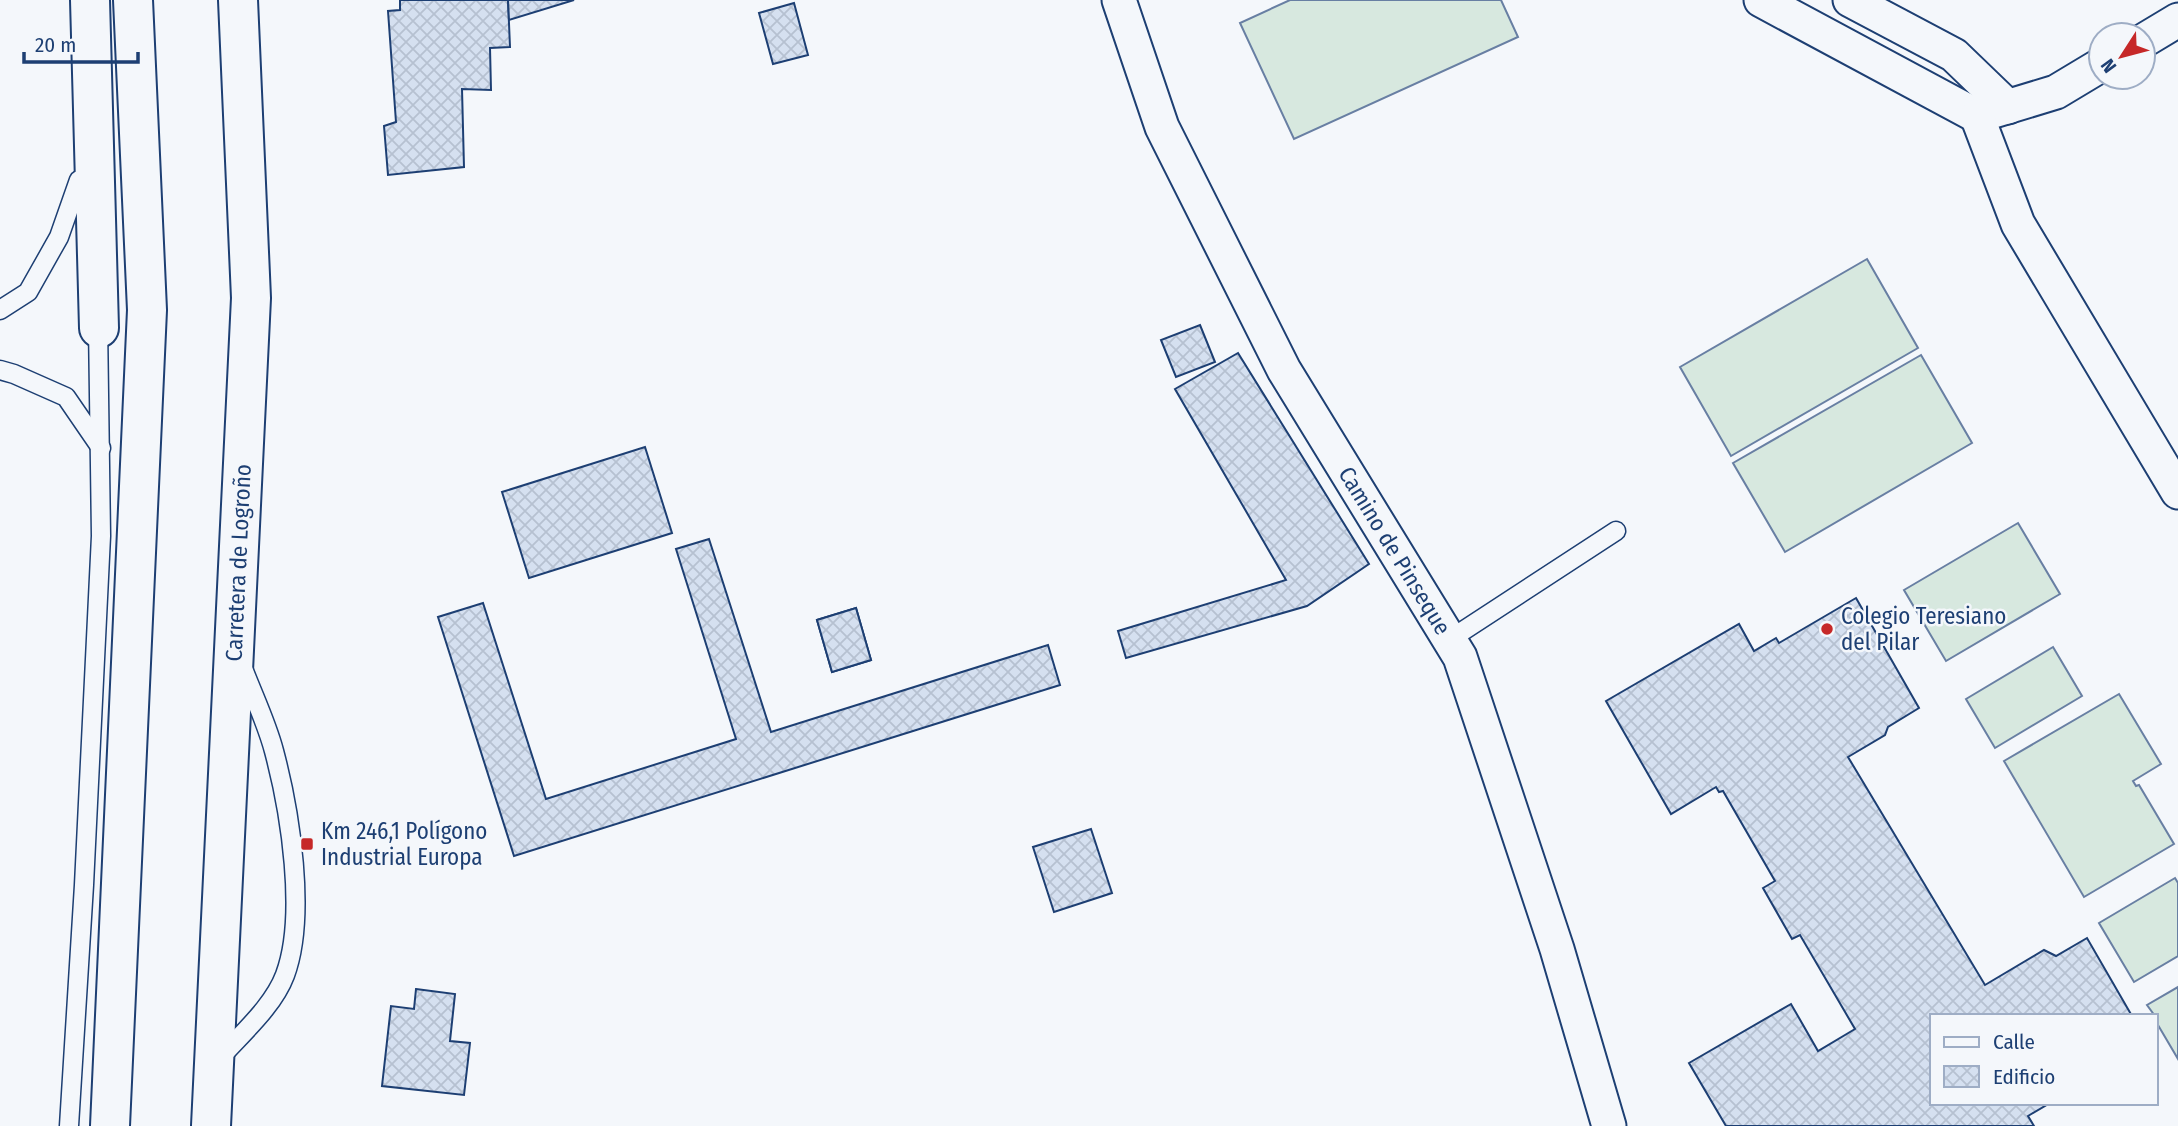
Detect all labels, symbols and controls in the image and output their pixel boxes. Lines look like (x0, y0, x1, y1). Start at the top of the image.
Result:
scale bar (24, 21, 138, 65)
north arrow (2087, 21, 2157, 91)
text: 20 m (35, 32, 76, 58)
text: N (2096, 54, 2121, 77)
street label: Camino de Pinseque (1333, 462, 1457, 640)
street label: Carretera de Logroño (219, 463, 257, 662)
place label: Colegio Teresiano del Pilar (1841, 602, 2006, 656)
marker: Colegio Teresiano del Pilar (1819, 621, 1835, 637)
place label: Km 246,1 Polígono Industrial Europa (321, 817, 487, 871)
marker: Km 246,1 Polígono Industrial Europa (299, 836, 315, 852)
legend (1930, 1014, 2157, 1105)
text: Calle (1993, 1029, 2035, 1055)
text: Edificio (1993, 1064, 2055, 1090)

